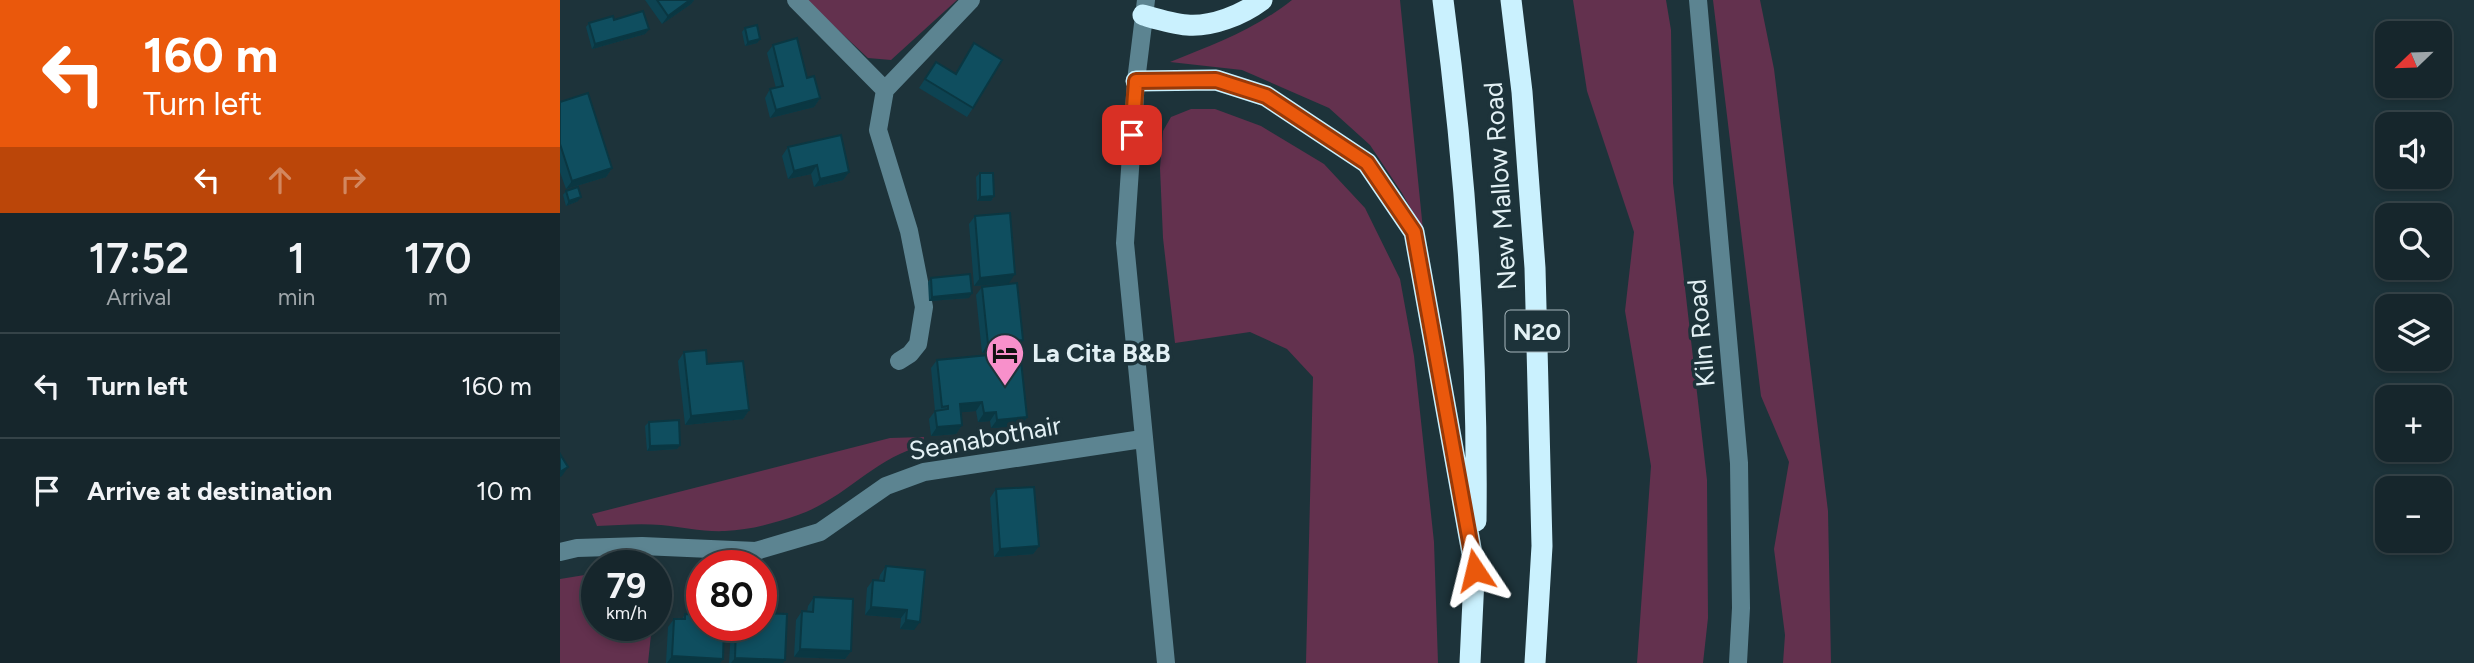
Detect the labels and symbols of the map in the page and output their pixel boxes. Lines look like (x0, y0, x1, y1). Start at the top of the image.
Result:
north arrow (2375, 21, 2452, 98)
street label: New Mallow Road (1477, 81, 1523, 291)
pin (1102, 105, 1162, 165)
street label: Kiln Road (1680, 278, 1722, 388)
road number: N20 (1506, 310, 1569, 352)
hotel icon: La Cita B&B (984, 332, 1026, 387)
place label: La Cita B&B (1032, 337, 1171, 369)
street label: Seanabothair (906, 409, 1064, 467)
position arrow (1438, 533, 1512, 607)
speed limit sign: 80 (686, 550, 777, 641)

